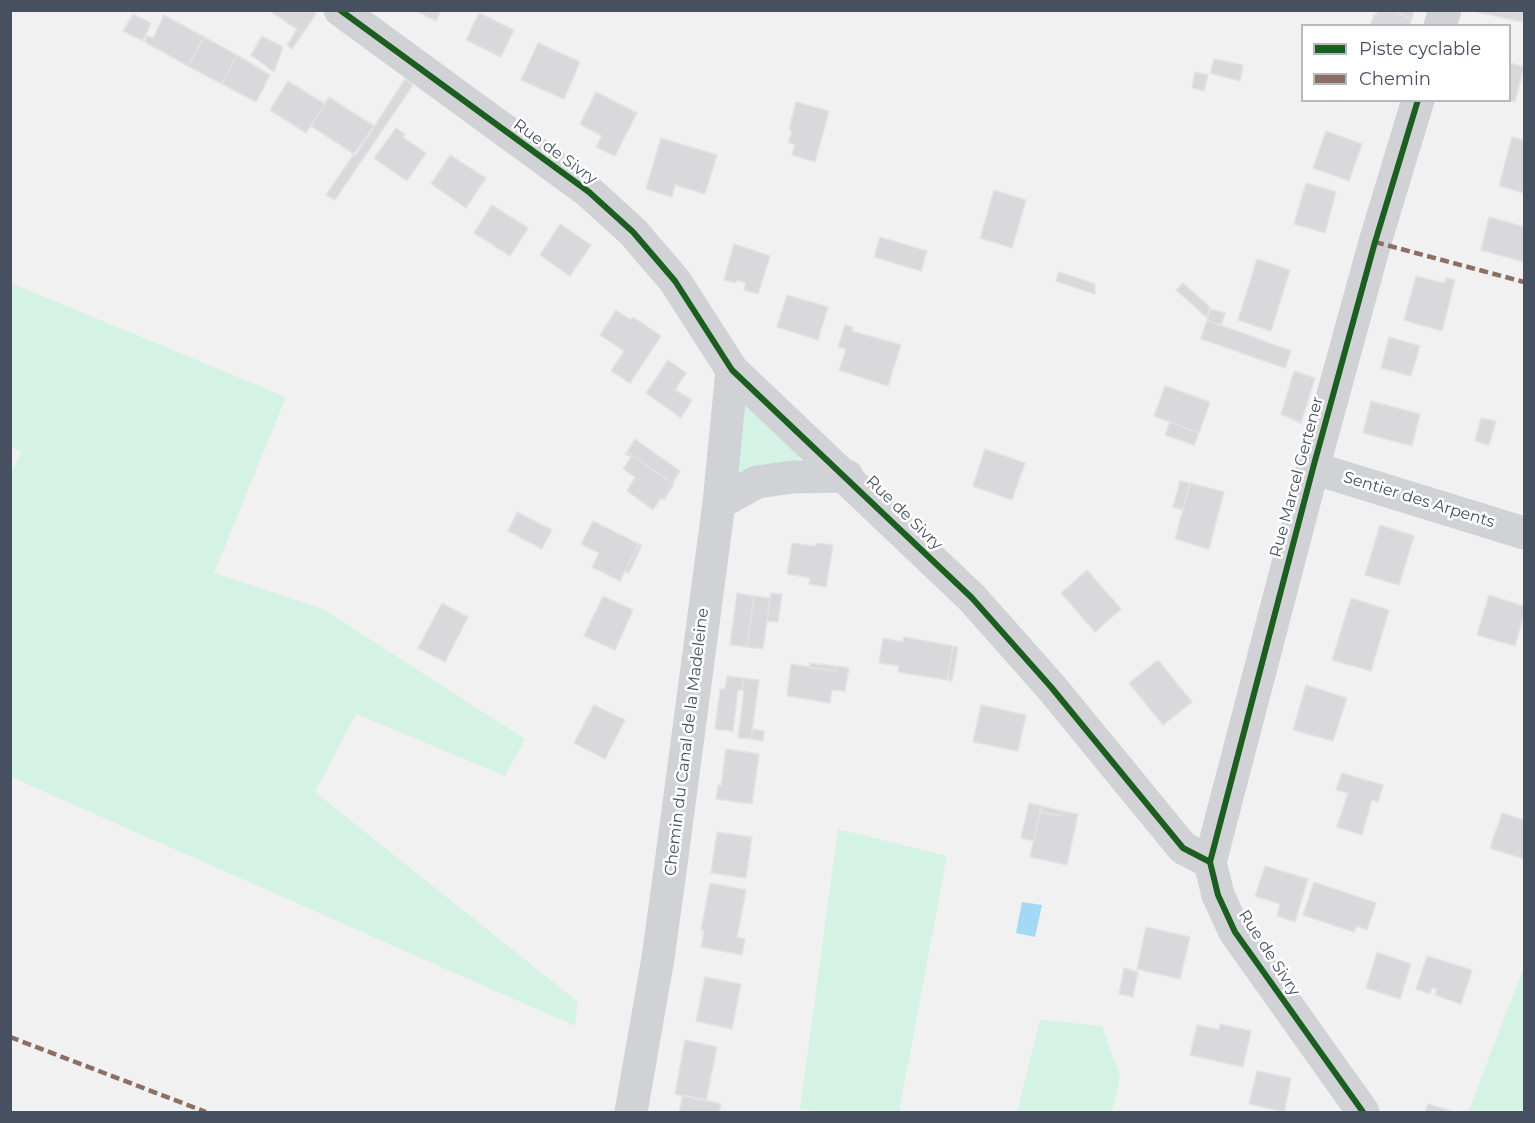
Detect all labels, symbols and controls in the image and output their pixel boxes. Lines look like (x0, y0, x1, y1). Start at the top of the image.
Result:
legend (1301, 24, 1511, 102)
text: Piste cyclable (1359, 38, 1481, 60)
text: Chemin (1359, 68, 1431, 90)
street label: Rue de Sivry (509, 115, 601, 189)
street label: Rue Marcel Gertener (1266, 395, 1328, 559)
street label: Sentier des Arpents (1341, 468, 1497, 532)
street label: Rue de Sivry (862, 472, 946, 554)
street label: Chemin du Canal de la Madeleine (661, 607, 713, 877)
street label: Rue de Sivry (1234, 906, 1304, 1000)

